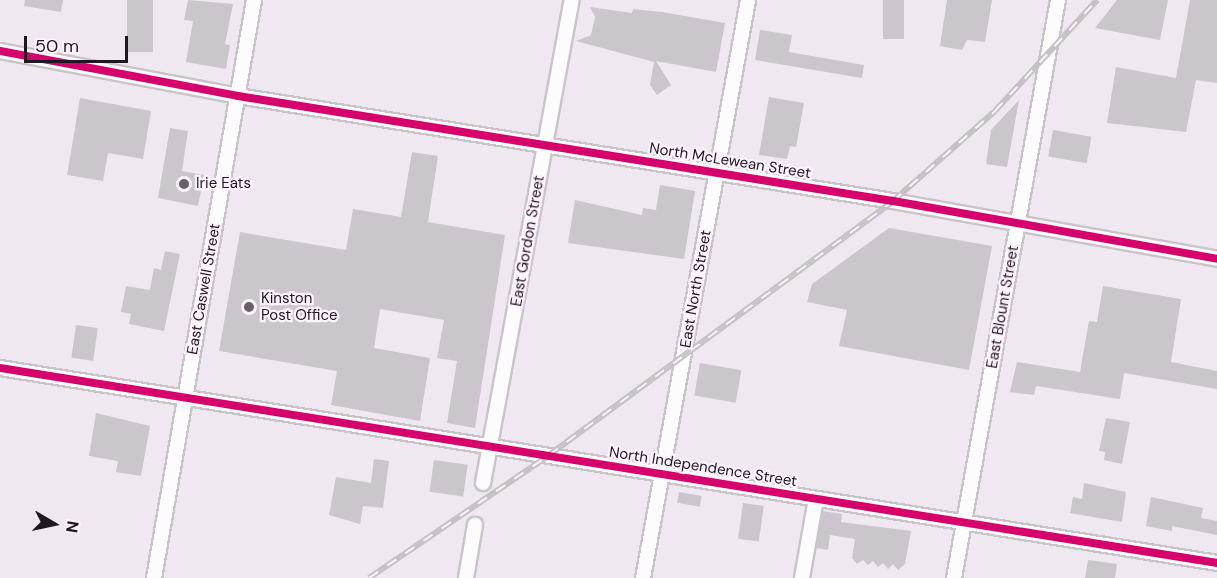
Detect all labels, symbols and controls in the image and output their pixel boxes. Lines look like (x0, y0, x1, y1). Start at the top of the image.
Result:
scale bar (27, 24, 130, 62)
text: 50 m (35, 34, 79, 58)
street label: North McLewean Street (648, 139, 812, 183)
street label: East Gordon Street (508, 174, 548, 308)
place label: Irie Eats (196, 175, 251, 193)
marker: Irie Eats (177, 177, 191, 191)
street label: East Caswell Street (184, 222, 224, 356)
street label: East North Street (677, 229, 715, 349)
street label: East Blount Street (983, 244, 1023, 370)
place label: Kinston Post Office (261, 289, 337, 324)
marker: Kinston Post Office (242, 300, 256, 314)
street label: North Independence Street (608, 443, 798, 491)
north arrow (24, 494, 84, 554)
text: N (61, 519, 84, 534)

